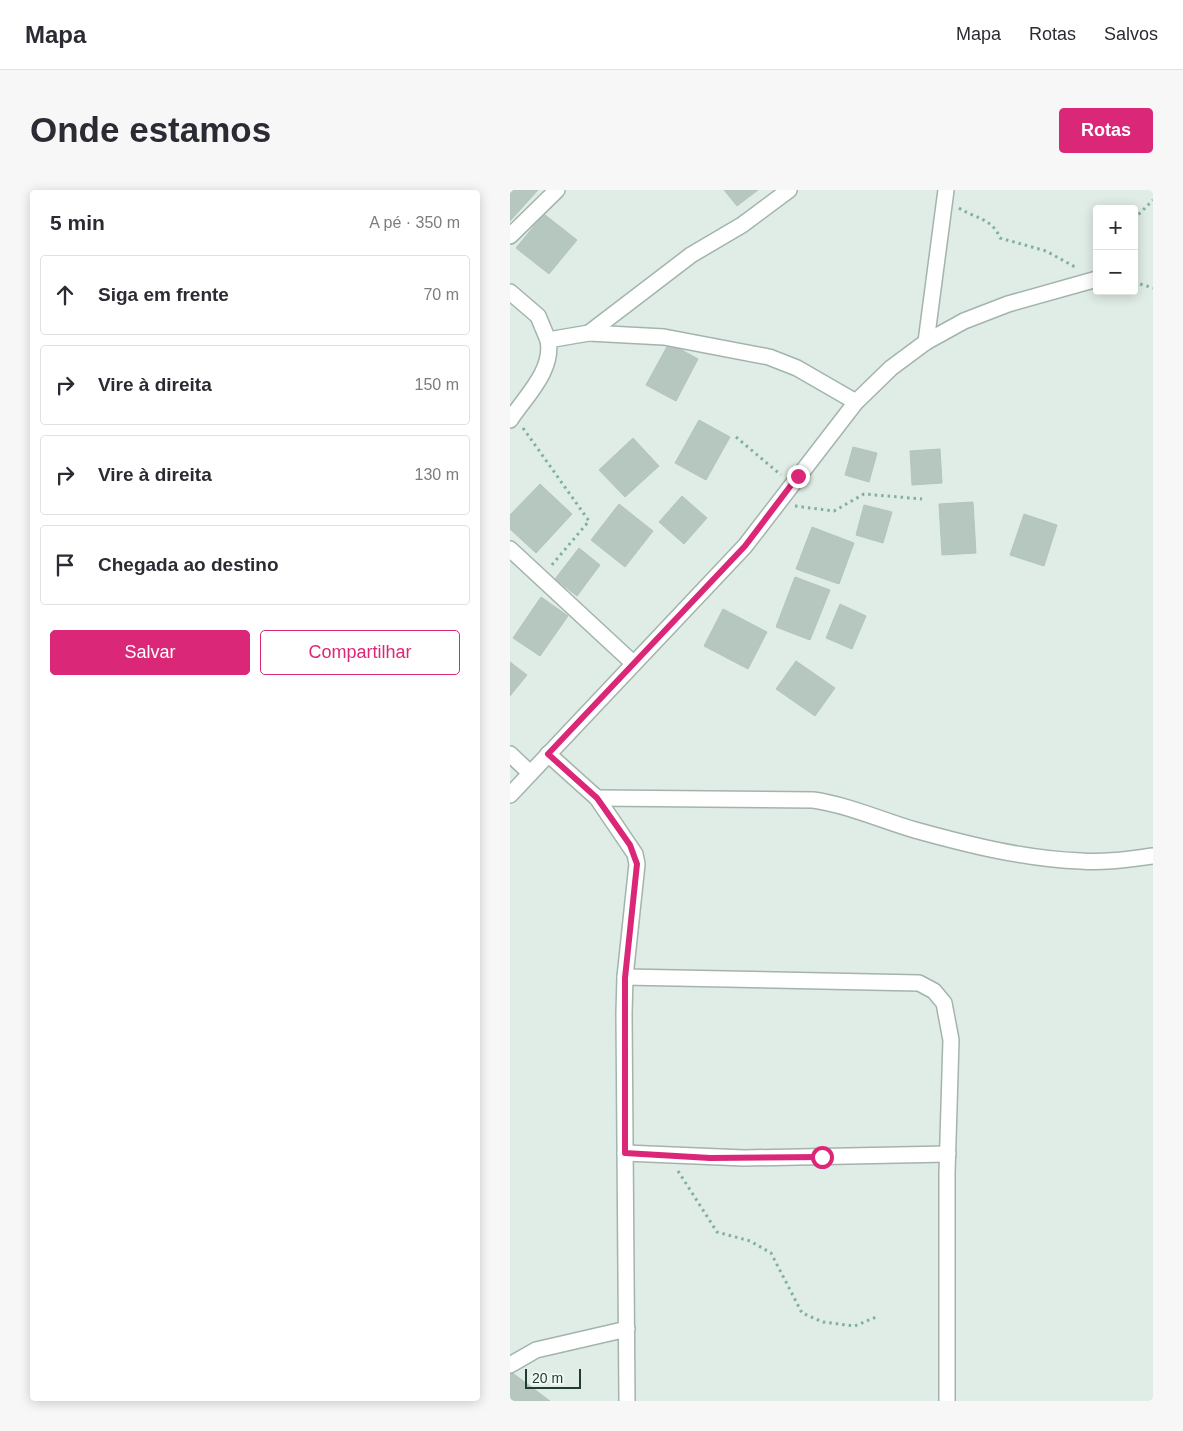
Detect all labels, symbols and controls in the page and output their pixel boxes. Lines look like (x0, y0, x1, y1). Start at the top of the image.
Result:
text: Mapa (25, 21, 86, 48)
text: Mapa (956, 24, 1001, 44)
text: Rotas (1029, 24, 1076, 44)
text: Salvos (1104, 24, 1158, 44)
button: Rotas (1059, 108, 1153, 153)
text: Onde estamos (30, 110, 271, 149)
map controls (1093, 205, 1138, 295)
button: + (1093, 205, 1138, 250)
text: 5 min (50, 211, 105, 234)
text: A pé · 350 m (369, 214, 460, 231)
button: − (1093, 250, 1138, 295)
icon: ahead (51, 281, 79, 309)
text: Siga em frente (98, 284, 229, 305)
text: 70 m (423, 286, 459, 303)
icon: right (51, 371, 79, 399)
text: Vire à direita (98, 374, 212, 395)
text: 150 m (415, 376, 459, 393)
icon: right (51, 461, 79, 489)
text: Vire à direita (98, 464, 212, 485)
route end (787, 465, 810, 488)
text: 130 m (415, 466, 459, 483)
icon: arrive (51, 551, 79, 579)
text: Chegada ao destino (98, 554, 279, 575)
button: Salvar (50, 630, 250, 675)
button: Compartilhar (260, 630, 460, 675)
route start (811, 1146, 834, 1169)
scale bar (525, 1366, 581, 1389)
text: 20 m (532, 1370, 563, 1386)

